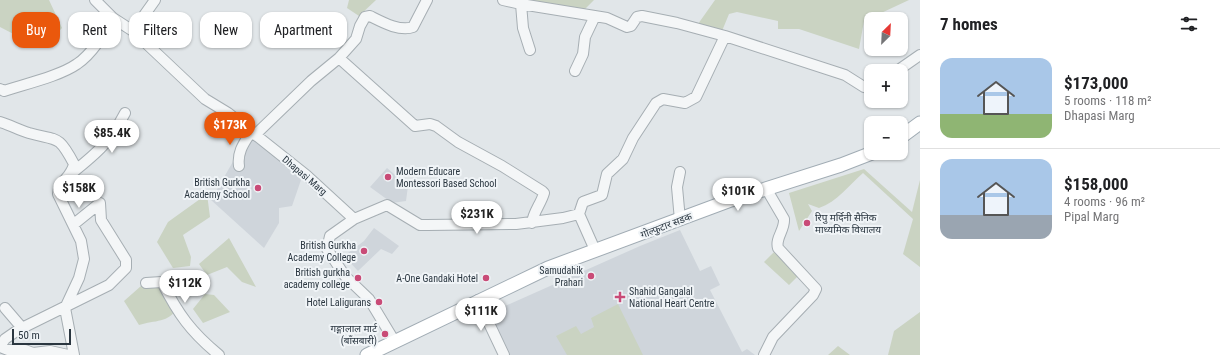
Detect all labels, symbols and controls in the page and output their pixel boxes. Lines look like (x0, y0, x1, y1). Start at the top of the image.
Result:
chip: Buy (12, 12, 60, 48)
chip: Rent (68, 12, 121, 48)
chip: Filters (129, 12, 192, 48)
chip: New (200, 12, 252, 48)
chip: Apartment (260, 12, 347, 48)
north arrow (864, 12, 908, 56)
map controls (864, 12, 908, 160)
icon: filters (1178, 13, 1200, 35)
text: 7 homes (940, 14, 998, 34)
button: + (864, 64, 908, 108)
text: $173,000 (1064, 73, 1128, 93)
icon: home (972, 74, 1020, 122)
text: 5 rooms · 118 m² (1064, 93, 1151, 108)
text: Dhapasi Marg (1064, 108, 1135, 123)
pin: $173K (202, 112, 258, 146)
button: − (864, 116, 908, 160)
text: $173K (213, 117, 247, 132)
pin: $85.4K (79, 120, 145, 154)
text: $85.4K (93, 125, 131, 140)
street label: Dhapasi Marg (280, 154, 329, 197)
place label: Modern Educare Montessori Based School (396, 166, 497, 189)
marker: Modern Educare Montessori Based School (383, 172, 393, 182)
text: $158,000 (1064, 174, 1128, 194)
pin: $158K (51, 175, 107, 209)
icon: home (972, 175, 1020, 223)
place label: British Gurkha Academy School (184, 177, 250, 200)
pin: $101K (710, 178, 766, 212)
text: $158K (62, 180, 96, 195)
marker: British Gurkha Academy School (253, 183, 263, 193)
text: $101K (721, 183, 755, 198)
text: 4 rooms · 96 m² (1064, 194, 1145, 209)
pin: $231K (449, 201, 505, 235)
text: $231K (460, 206, 494, 221)
text: Pipal Marg (1064, 209, 1119, 224)
street label: गोल्फुटार सडक (639, 211, 694, 241)
place label: रिपु मर्दिनी सैनिक माध्यमिक विधालय (815, 212, 881, 235)
marker: रिपु मर्दिनी सैनिक माध्यमिक विधालय (802, 218, 812, 228)
place label: British Gurkha Academy College (288, 240, 356, 263)
marker: British Gurkha Academy College (359, 246, 369, 256)
place label: Samudahik Prahari (539, 265, 583, 288)
place label: British gurkha academy college (284, 267, 350, 290)
pin: $112K (157, 270, 213, 304)
marker: Samudahik Prahari (586, 271, 596, 281)
marker: British gurkha academy college (353, 273, 363, 283)
place label: A-One Gandaki Hotel (396, 273, 478, 284)
marker: A-One Gandaki Hotel (481, 273, 491, 283)
text: $112K (168, 275, 202, 290)
place label: Shahid Gangalal National Heart Centre (629, 286, 715, 309)
marker: Shahid Gangalal National Heart Centre (614, 291, 626, 303)
place label: Hotel Laligurans (307, 297, 371, 308)
marker: Hotel Laligurans (374, 297, 384, 307)
pin: $111K (453, 298, 509, 332)
text: $111K (464, 303, 498, 318)
place label: गङ्गालाल मार्ट (बाँसबारी) (330, 323, 378, 347)
scale bar (12, 327, 71, 346)
text: 50 m (18, 329, 40, 342)
marker: गङ्गालाल मार्ट (बाँसबारी) (380, 329, 390, 339)

